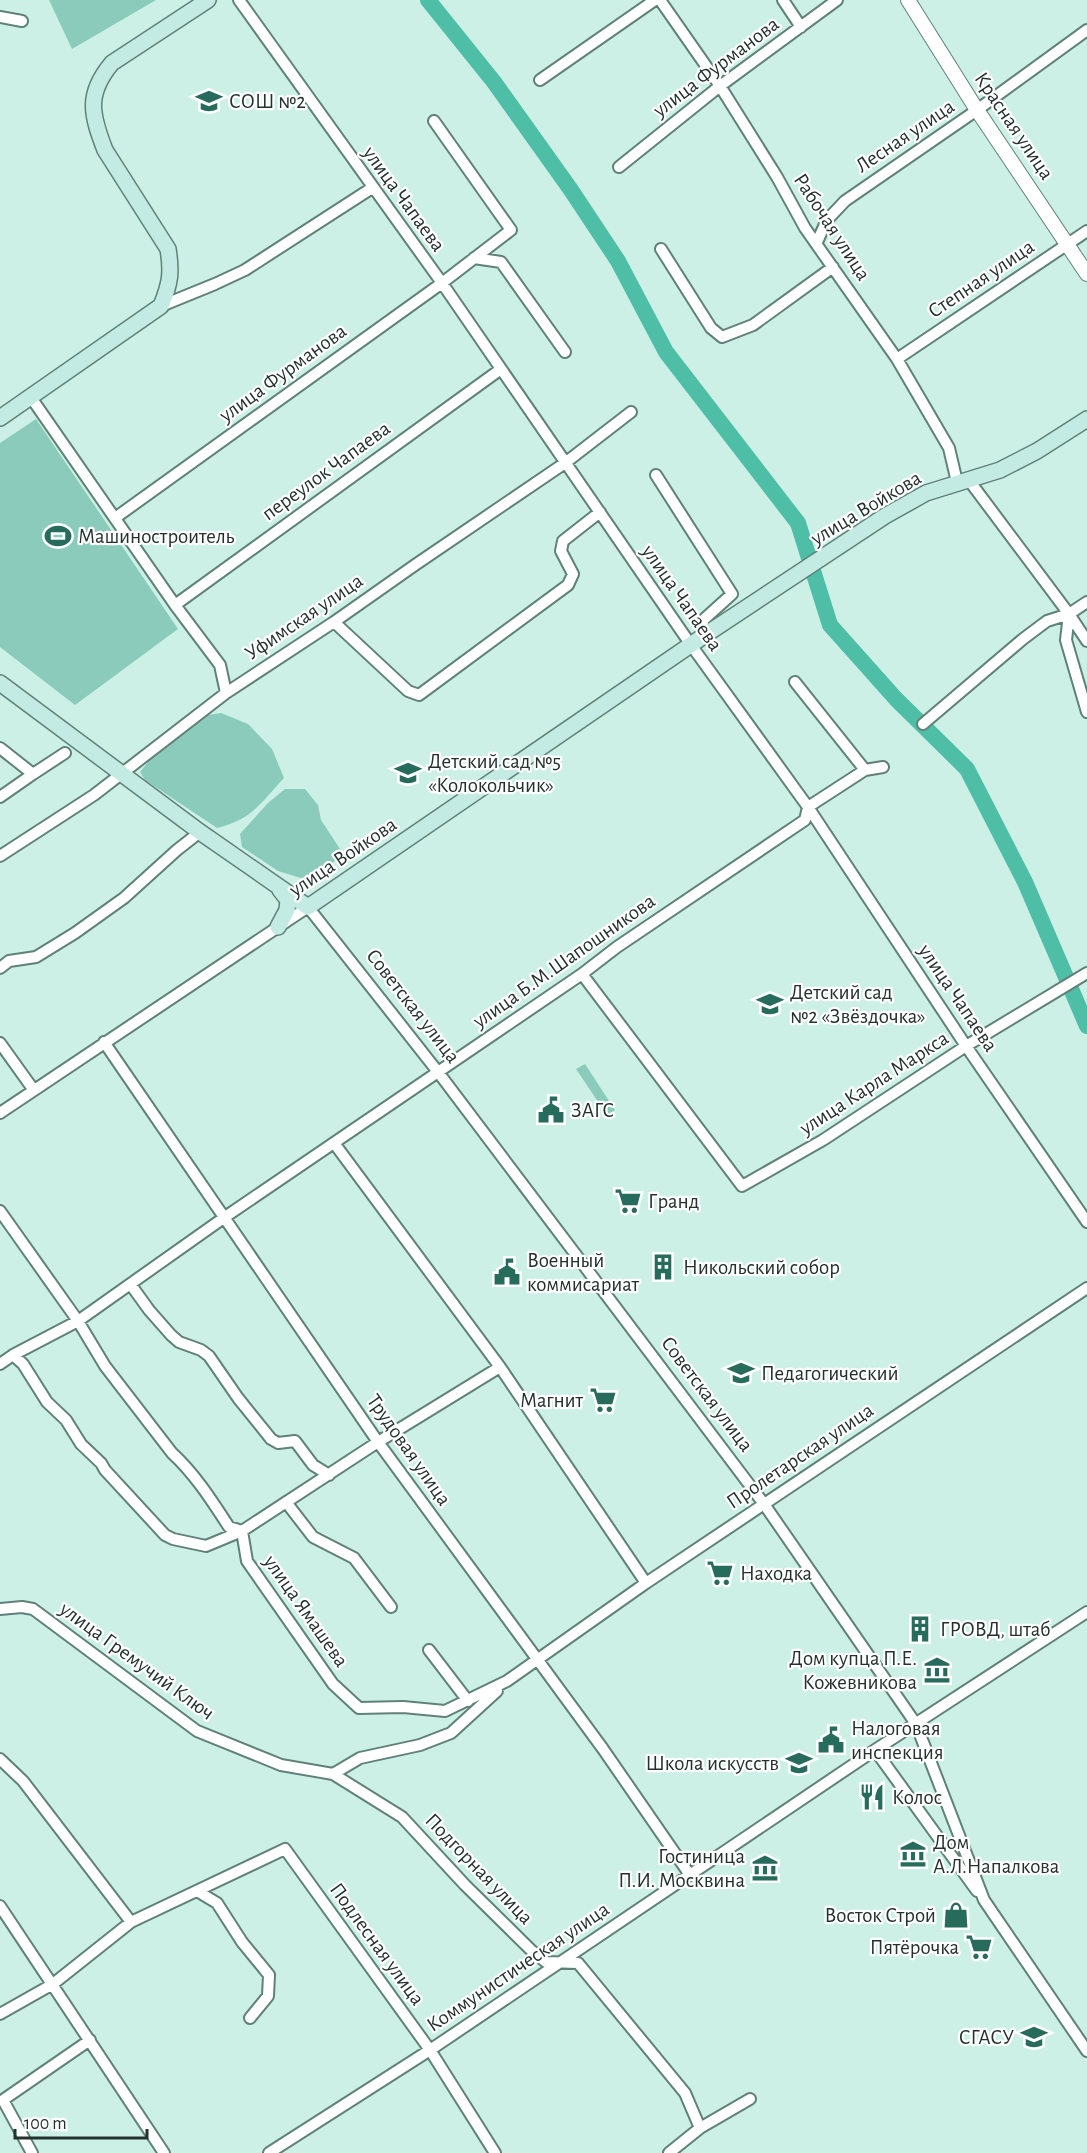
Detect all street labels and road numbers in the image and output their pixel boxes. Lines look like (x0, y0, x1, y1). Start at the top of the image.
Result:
street label: улица Фурманова (648, 13, 783, 122)
street label: Красная улица (971, 69, 1058, 184)
street label: Лесная улица (852, 95, 958, 177)
street label: улица Чапаева (358, 142, 449, 256)
street label: Рабочая улица (790, 170, 875, 285)
street label: Степная улица (924, 236, 1038, 322)
street label: улица Фурманова (215, 320, 351, 427)
street label: переулок Чапаева (258, 417, 394, 525)
street label: улица Войкова (806, 467, 925, 550)
street label: улица Чапаева (637, 540, 726, 655)
street label: Уфимская улица (241, 570, 367, 664)
street label: улица Войкова (285, 813, 401, 901)
street label: улица Б.М.Шапошникова (468, 890, 659, 1032)
street label: улица Чапаева (914, 940, 1002, 1056)
street label: Советская улица (362, 945, 464, 1067)
street label: улица Карла Маркса (795, 1027, 952, 1139)
street label: Советская улица (657, 1332, 757, 1456)
street label: Трудовая улица (363, 1391, 455, 1510)
street label: Пролетарская улица (723, 1399, 877, 1513)
street label: улица Ямашева (259, 1550, 353, 1671)
street label: улица Гремучий Ключ (55, 1597, 218, 1724)
street label: Подгорная улица (421, 1809, 537, 1929)
street label: Подлесная улица (326, 1879, 429, 2009)
street label: Коммунистическая улица (423, 1898, 613, 2036)

